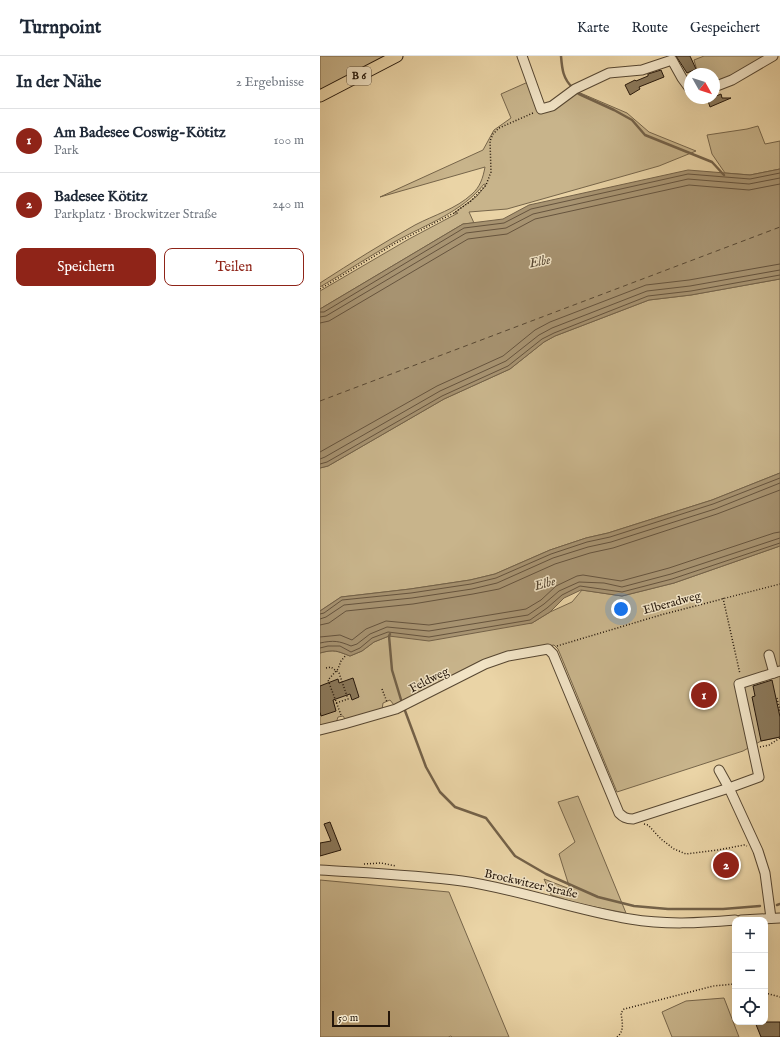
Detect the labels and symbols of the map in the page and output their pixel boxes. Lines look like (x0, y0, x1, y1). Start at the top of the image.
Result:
road number: B 6 (347, 67, 371, 85)
north arrow (684, 68, 720, 104)
water label: Elbe (527, 252, 553, 273)
water label: Elbe (532, 573, 558, 595)
street label: Elberadweg (641, 588, 703, 618)
your location (611, 599, 631, 619)
street label: Feldweg (407, 663, 452, 696)
pin: 1 (691, 680, 717, 710)
pin: 2 (713, 850, 739, 880)
street label: Brockwitzer Straße (483, 866, 580, 902)
scale bar (332, 1009, 390, 1028)

